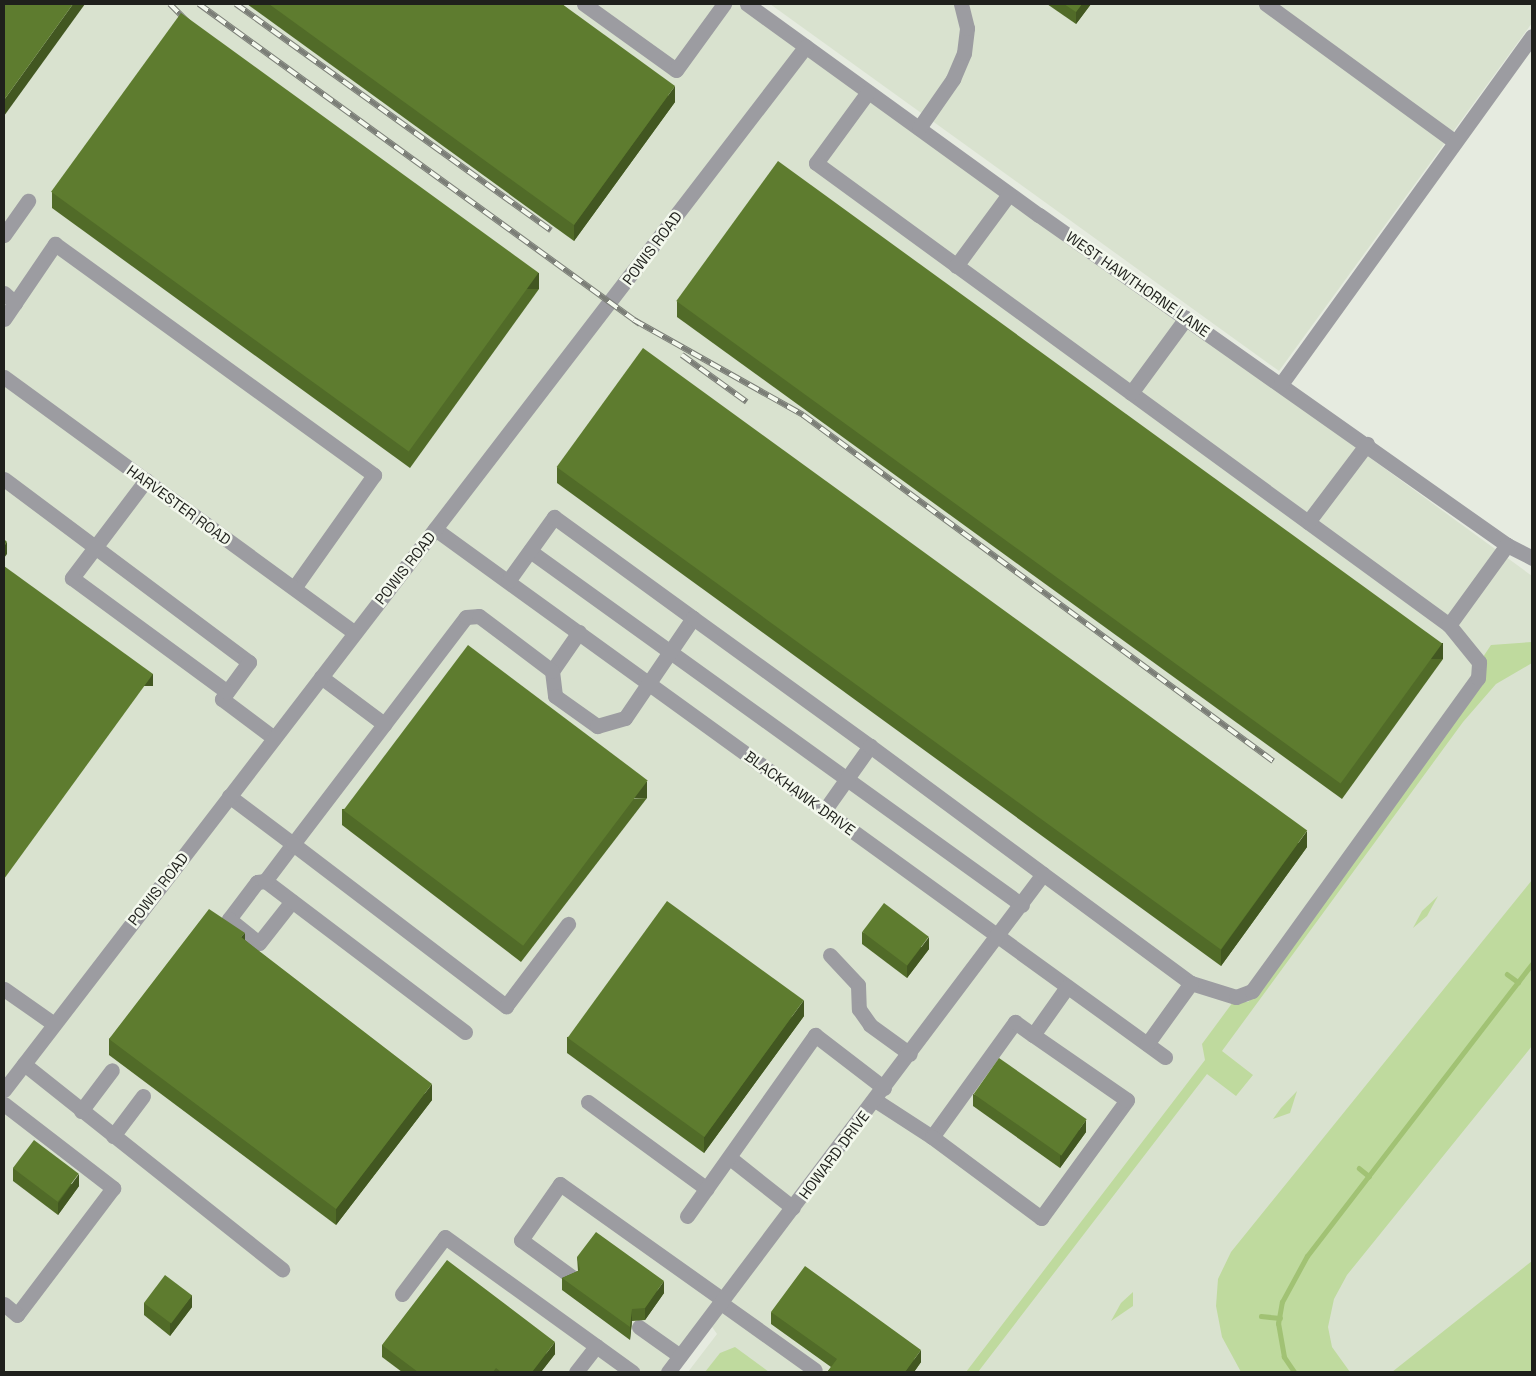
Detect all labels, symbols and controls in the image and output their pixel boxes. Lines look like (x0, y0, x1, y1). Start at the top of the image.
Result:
street label: POWIS ROAD (618, 208, 686, 288)
street label: WEST HAWTHORNE LANE (1063, 227, 1213, 341)
street label: HARVESTER ROAD (123, 461, 235, 549)
street label: POWIS ROAD (371, 528, 439, 608)
street label: BLACKHAWK DRIVE (741, 747, 859, 839)
street label: POWIS ROAD (124, 849, 192, 929)
street label: HOWARD DRIVE (795, 1107, 873, 1203)

